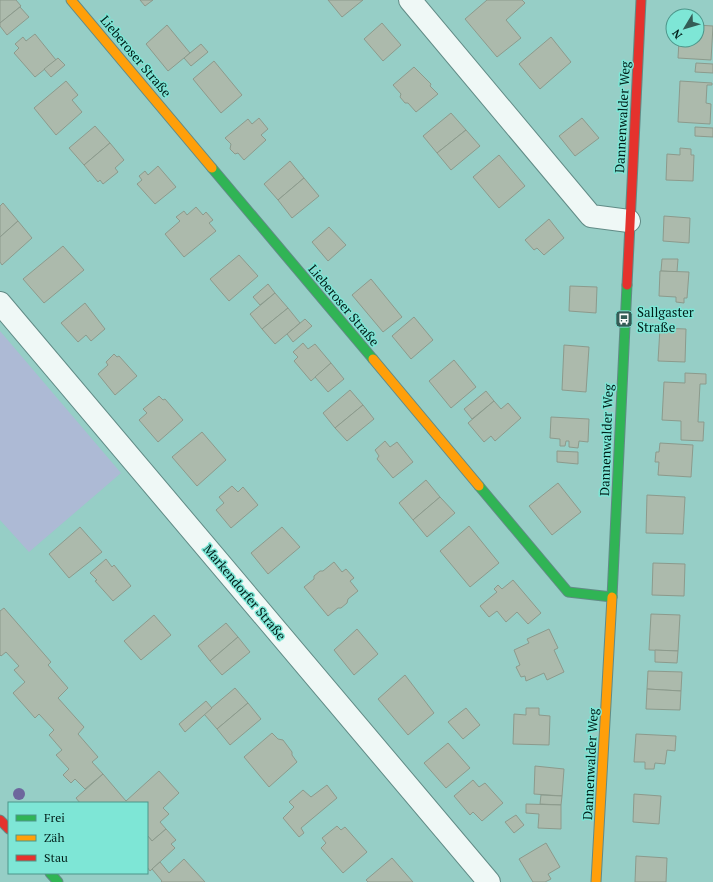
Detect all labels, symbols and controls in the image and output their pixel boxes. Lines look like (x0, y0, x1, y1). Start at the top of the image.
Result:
north arrow (665, 8, 705, 48)
street label: Lieberoser Straße (96, 11, 176, 101)
text: N (669, 26, 685, 42)
street label: Dannenwalder Weg (610, 60, 634, 173)
street label: Lieberoser Straße (304, 260, 384, 350)
place label: Sallgaster Straße (637, 303, 694, 336)
bus stop icon: Sallgaster Straße (614, 309, 634, 329)
street label: Dannenwalder Weg (595, 384, 617, 496)
street label: Markendorfer Straße (199, 540, 291, 644)
street label: Dannenwalder Weg (578, 707, 602, 820)
legend (8, 802, 148, 874)
text: Frei (44, 810, 65, 825)
text: Zäh (44, 830, 64, 845)
text: Stau (44, 850, 68, 865)

